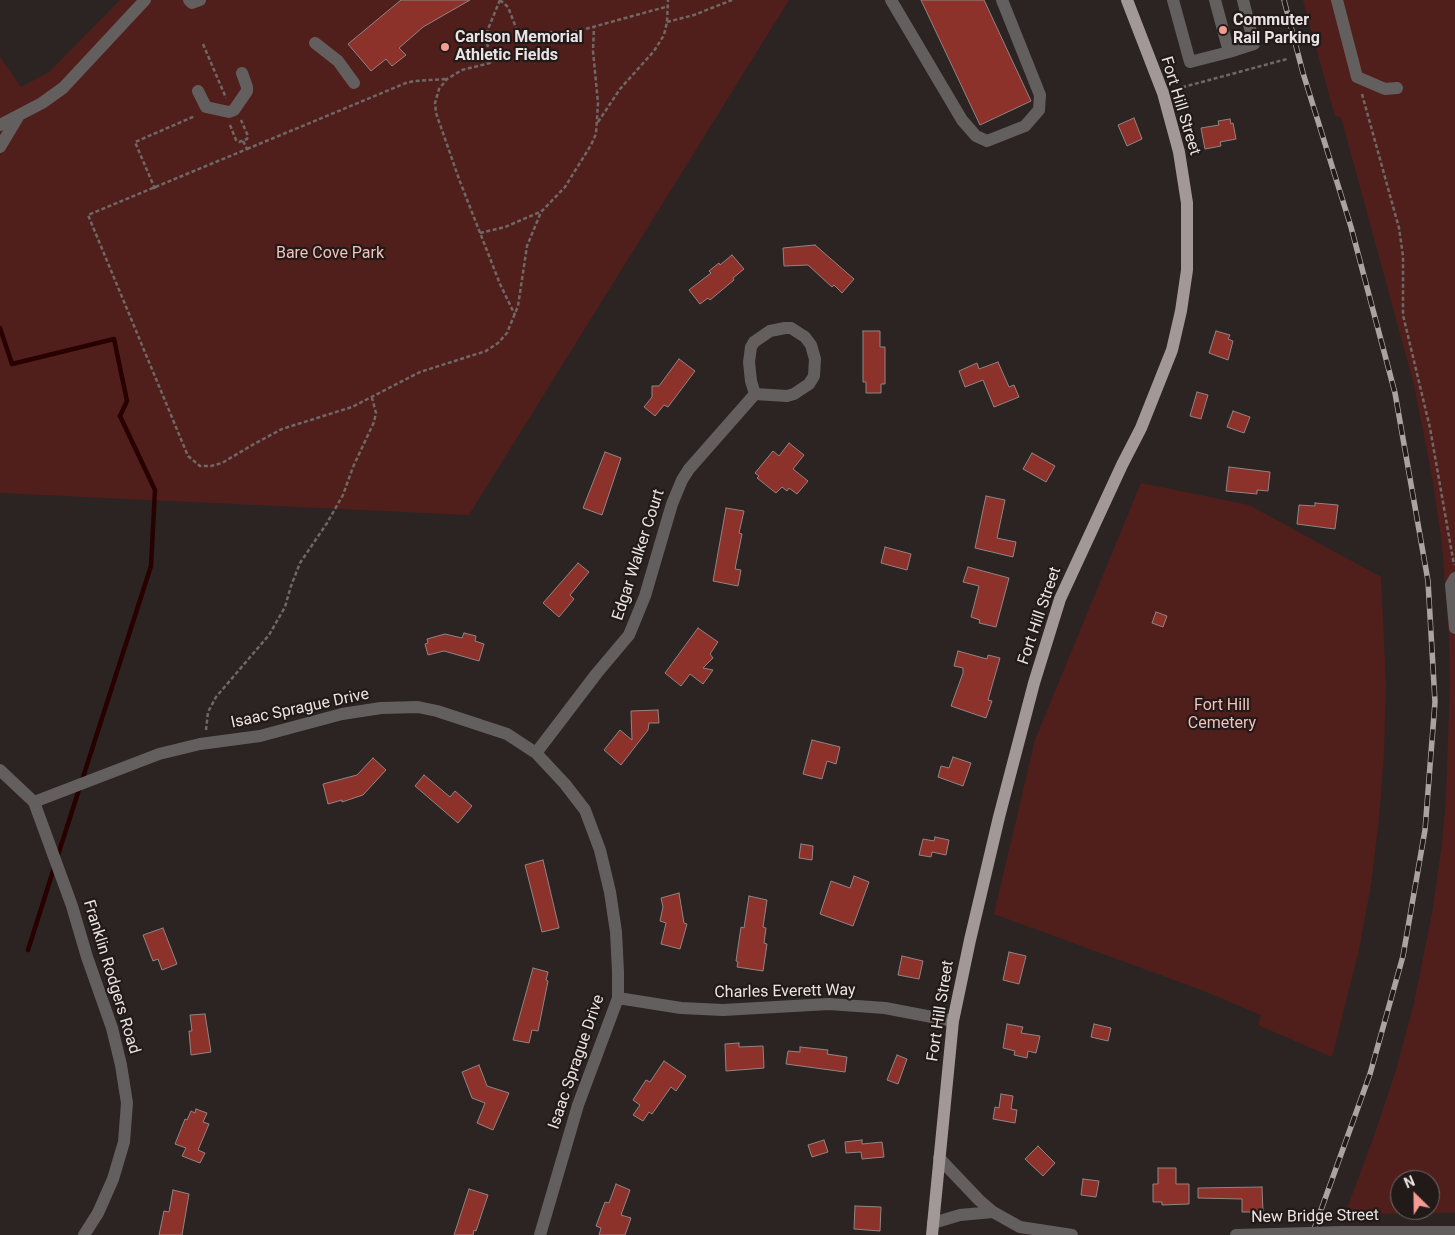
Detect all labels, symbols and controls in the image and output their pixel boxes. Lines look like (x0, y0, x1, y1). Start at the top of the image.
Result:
place label: Commuter Rail Parking (1233, 11, 1320, 49)
marker: Commuter Rail Parking (1217, 24, 1229, 36)
place label: Carlson Memorial Athletic Fields (455, 28, 583, 66)
marker: Carlson Memorial Athletic Fields (439, 41, 451, 53)
street label: Fort Hill Street (1156, 54, 1204, 158)
park label: Bare Cove Park (276, 244, 384, 264)
street label: Edgar Walker Court (609, 487, 669, 623)
street label: Fort Hill Street (1014, 565, 1066, 667)
street label: Isaac Sprague Drive (229, 685, 371, 733)
park label: Fort Hill Cemetery (1188, 696, 1256, 734)
street label: Franklin Rodgers Road (78, 898, 144, 1056)
street label: Fort Hill Street (924, 959, 958, 1063)
street label: Charles Everett Way (714, 981, 856, 1003)
street label: Isaac Sprague Drive (545, 992, 609, 1132)
north arrow (1390, 1170, 1440, 1220)
text: N (1402, 1173, 1417, 1191)
street label: New Bridge Street (1251, 1206, 1379, 1228)

